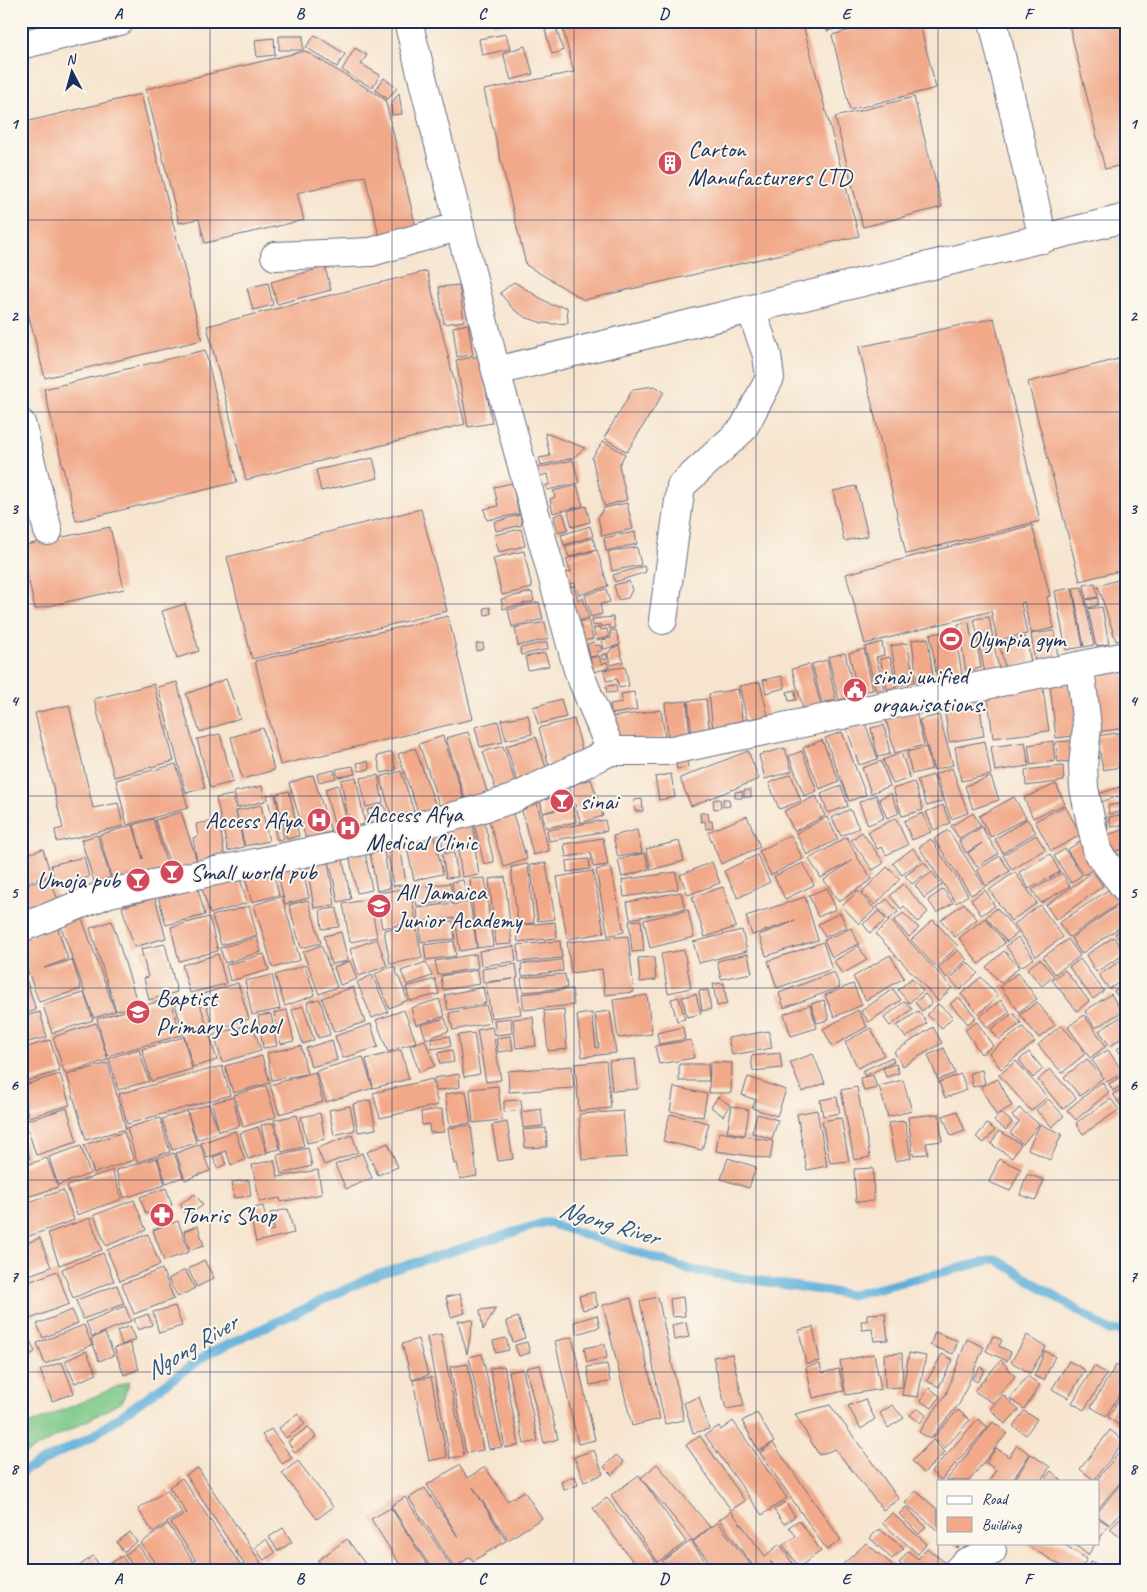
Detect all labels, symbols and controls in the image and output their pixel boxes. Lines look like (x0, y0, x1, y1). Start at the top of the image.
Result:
text: A (114, 4, 124, 24)
text: B (296, 4, 306, 24)
text: C (478, 4, 488, 24)
text: D (659, 4, 670, 24)
text: E (842, 4, 853, 24)
text: F (1024, 4, 1035, 24)
north arrow (48, 48, 98, 98)
text: N (65, 50, 78, 68)
text: 1 (10, 114, 19, 134)
text: 1 (1129, 114, 1138, 134)
place label: Carton Manufacturers LTD (688, 134, 853, 192)
building icon: Carton Manufacturers LTD (657, 150, 683, 176)
text: 2 (10, 306, 19, 326)
text: 2 (1129, 306, 1138, 326)
text: 3 (10, 499, 19, 519)
text: 3 (1129, 499, 1138, 519)
place label: Olympia gym (968, 624, 1068, 654)
sports icon: Olympia gym (938, 626, 964, 652)
place label: sinai unified organisations. (872, 661, 986, 719)
public building icon: sinai unified organisations. (842, 677, 868, 703)
text: 4 (10, 691, 19, 711)
text: 4 (1129, 691, 1138, 711)
place label: sinai (580, 786, 621, 816)
bar icon: sinai (549, 788, 575, 814)
place label: Access Afya Medical Clinic (366, 799, 478, 857)
place label: Access Afya (205, 805, 304, 835)
hospital icon: Access Afya (306, 807, 332, 833)
hospital icon: Access Afya Medical Clinic (335, 815, 361, 841)
place label: Small world pub (190, 857, 318, 887)
bar icon: Small world pub (159, 859, 185, 885)
place label: Umoja pub (37, 865, 122, 895)
bar icon: Umoja pub (125, 867, 151, 893)
place label: All Jamaica Junior Academy (395, 877, 523, 935)
text: 5 (11, 883, 20, 903)
text: 5 (1130, 883, 1139, 903)
school or university icon: All Jamaica Junior Academy (366, 893, 392, 919)
place label: Baptist Primary School (156, 983, 283, 1041)
school or university icon: Baptist Primary School (125, 999, 151, 1025)
text: 6 (10, 1075, 19, 1095)
text: 6 (1129, 1075, 1138, 1095)
water label: Ngong River (556, 1193, 666, 1254)
place label: Tonris Shop (180, 1200, 278, 1230)
pharmacy icon: Tonris Shop (149, 1202, 175, 1228)
text: 7 (10, 1267, 19, 1287)
text: 7 (1129, 1267, 1138, 1287)
water label: Ngong River (139, 1305, 246, 1387)
text: 8 (10, 1459, 19, 1479)
text: 8 (1129, 1459, 1138, 1479)
legend (937, 1480, 1100, 1544)
text: Road (982, 1490, 1009, 1509)
text: Building (982, 1516, 1022, 1535)
text: A (114, 1569, 124, 1589)
text: B (296, 1569, 306, 1589)
text: C (478, 1569, 488, 1589)
text: D (659, 1569, 670, 1589)
text: E (842, 1569, 853, 1589)
text: F (1024, 1569, 1035, 1589)

